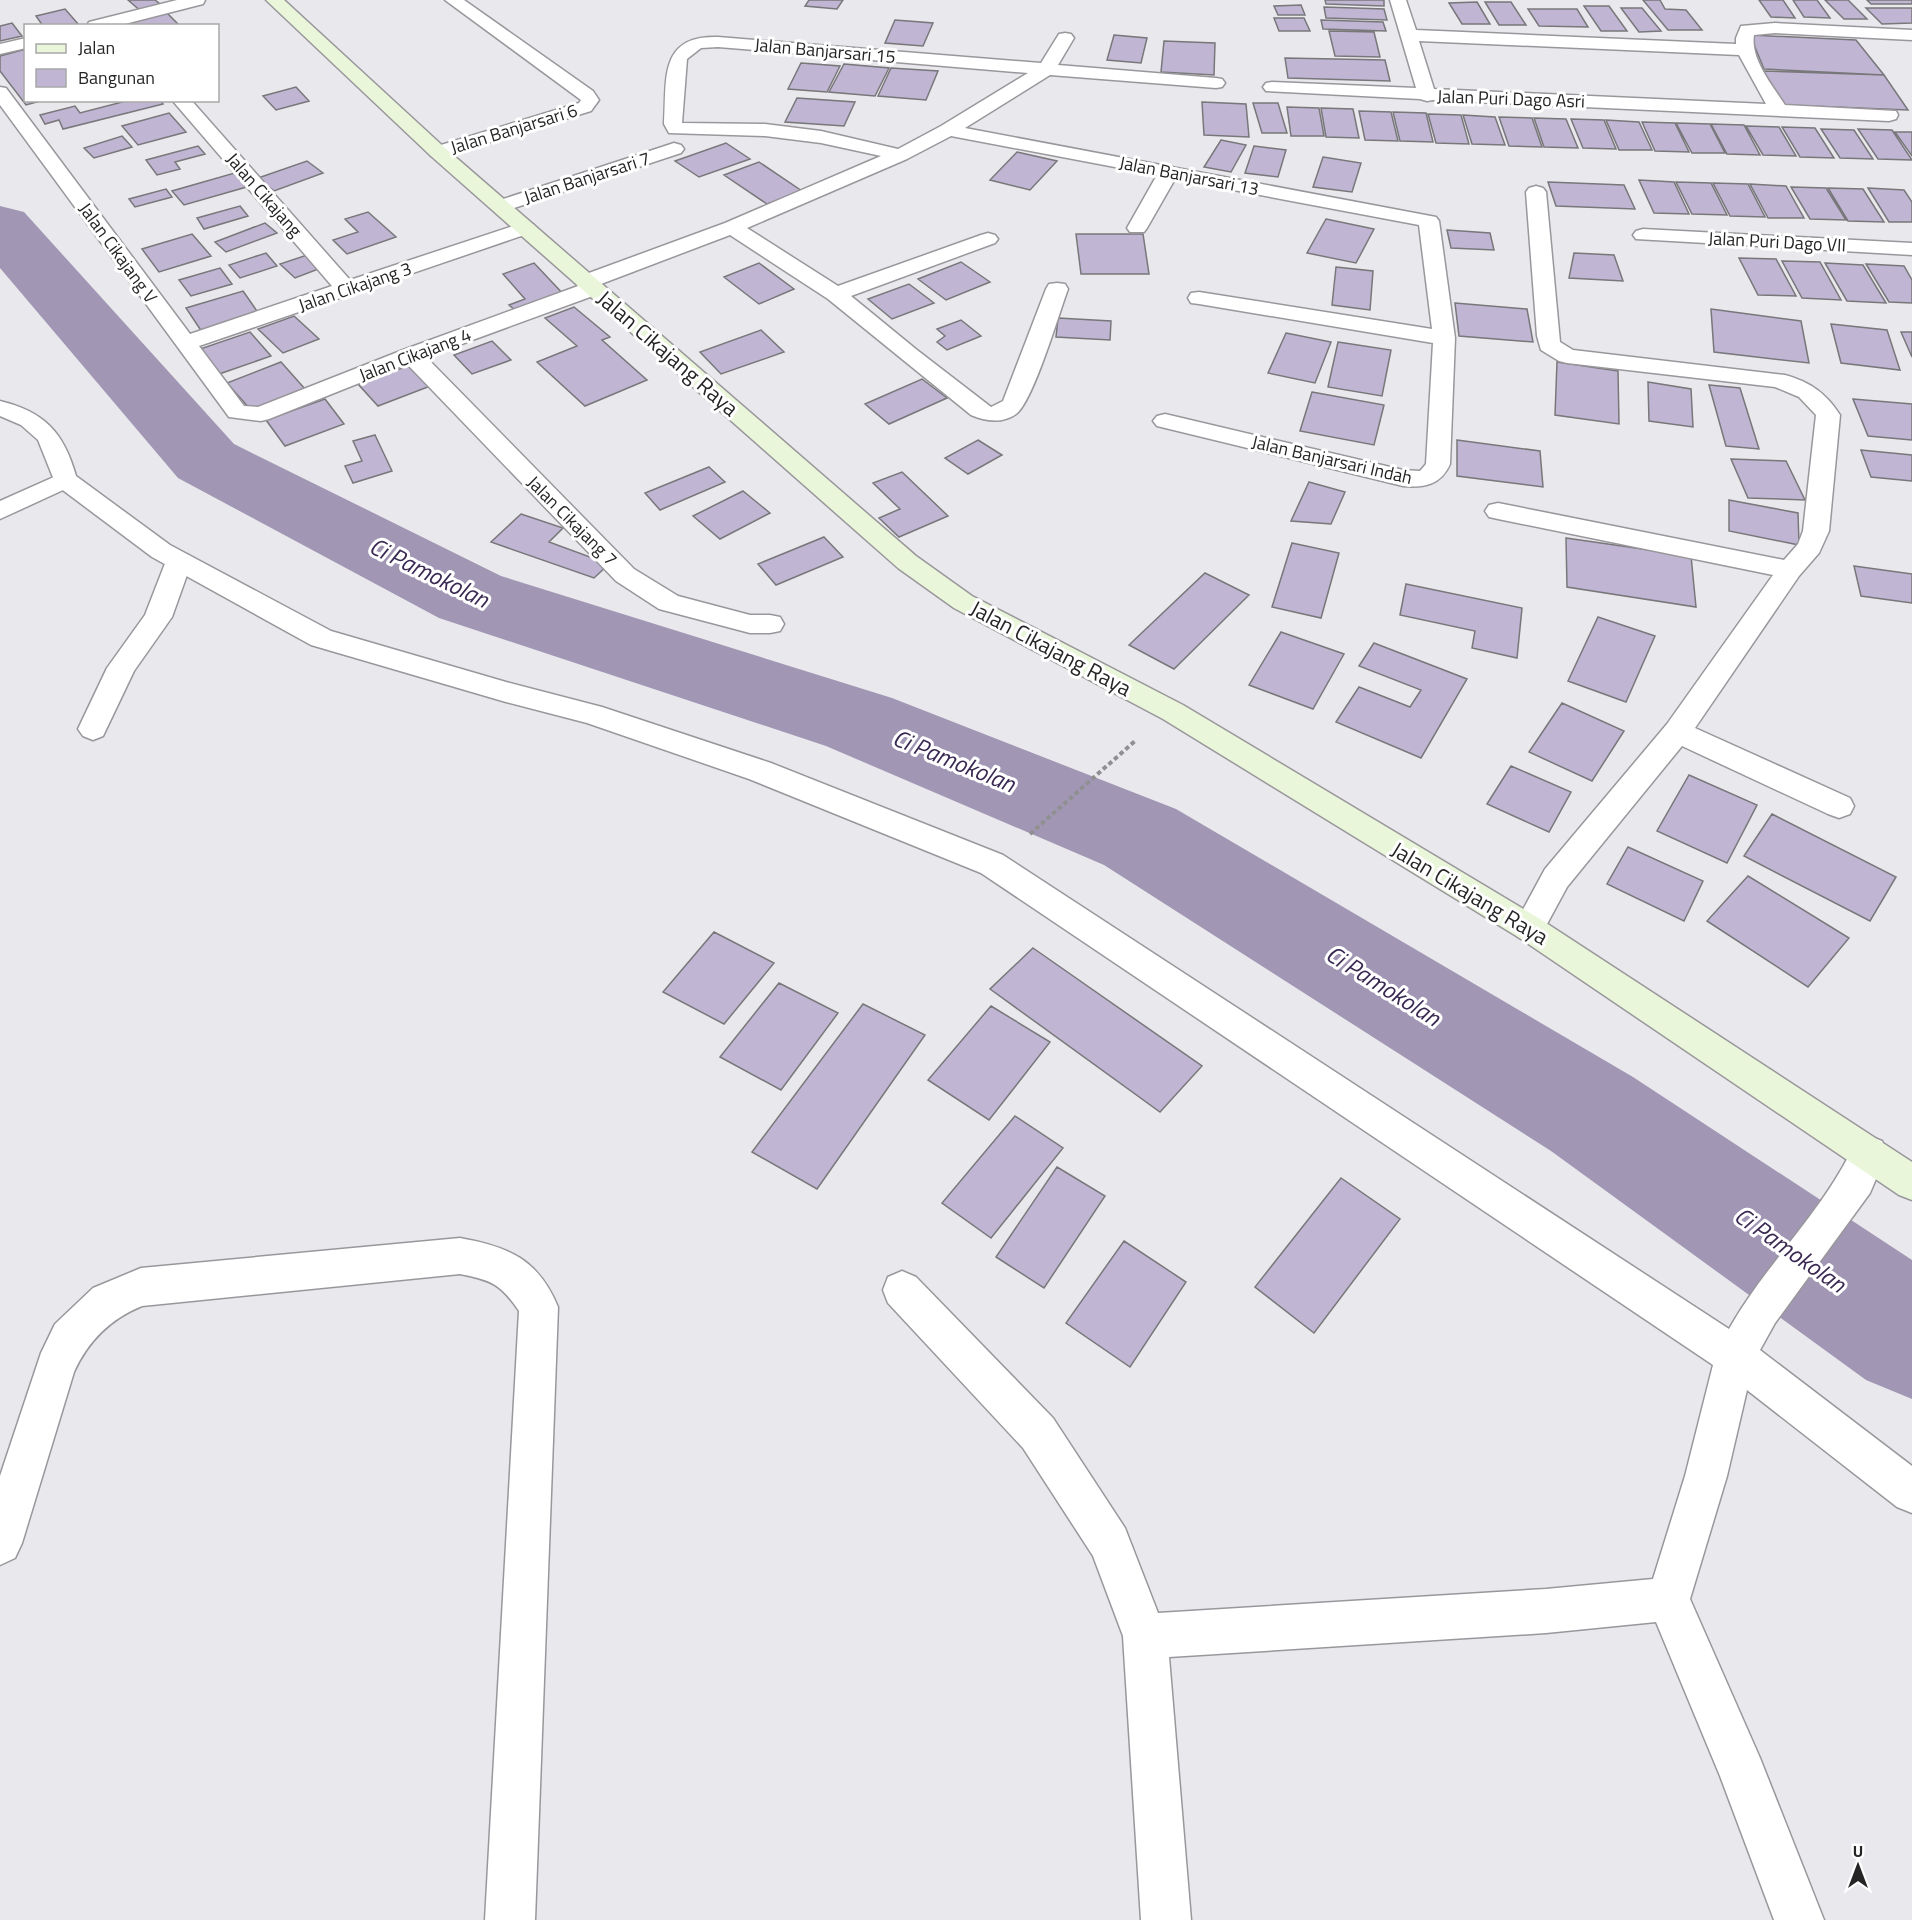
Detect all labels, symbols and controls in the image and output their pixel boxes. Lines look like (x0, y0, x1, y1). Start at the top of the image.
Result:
legend (24, 24, 219, 102)
street label: Jalan Banjarsari 15 (753, 31, 897, 70)
text: Jalan (78, 34, 115, 61)
text: Bangunan (78, 64, 155, 91)
street label: Jalan Puri Dago Asri (1437, 82, 1585, 115)
street label: Jalan Banjarsari 6 (447, 96, 581, 161)
street label: Jalan Banjarsari 7 (520, 144, 654, 211)
street label: Jalan Cikajang (220, 146, 309, 243)
street label: Jalan Banjarsari 13 (1117, 149, 1261, 202)
street label: Jalan Cikajang V (73, 197, 165, 309)
street label: Jalan Puri Dago VII (1707, 224, 1847, 259)
street label: Jalan Cikajang 3 (295, 255, 415, 319)
street label: Jalan Cikajang Raya (590, 282, 746, 424)
street label: Jalan Cikajang 4 (355, 321, 475, 388)
street label: Jalan Banjarsari Indah (1249, 428, 1415, 491)
street label: Jalan Cikajang 7 (521, 469, 624, 572)
water label: Ci Pamokolan (363, 528, 496, 617)
street label: Jalan Cikajang Raya (964, 591, 1138, 705)
water label: Ci Pamokolan (888, 719, 1022, 801)
street label: Jalan Cikajang Raya (1385, 833, 1555, 953)
water label: Ci Pamokolan (1319, 936, 1449, 1035)
water label: Ci Pamokolan (1727, 1197, 1855, 1302)
north arrow (1828, 1836, 1888, 1896)
text: U (1853, 1839, 1863, 1863)

